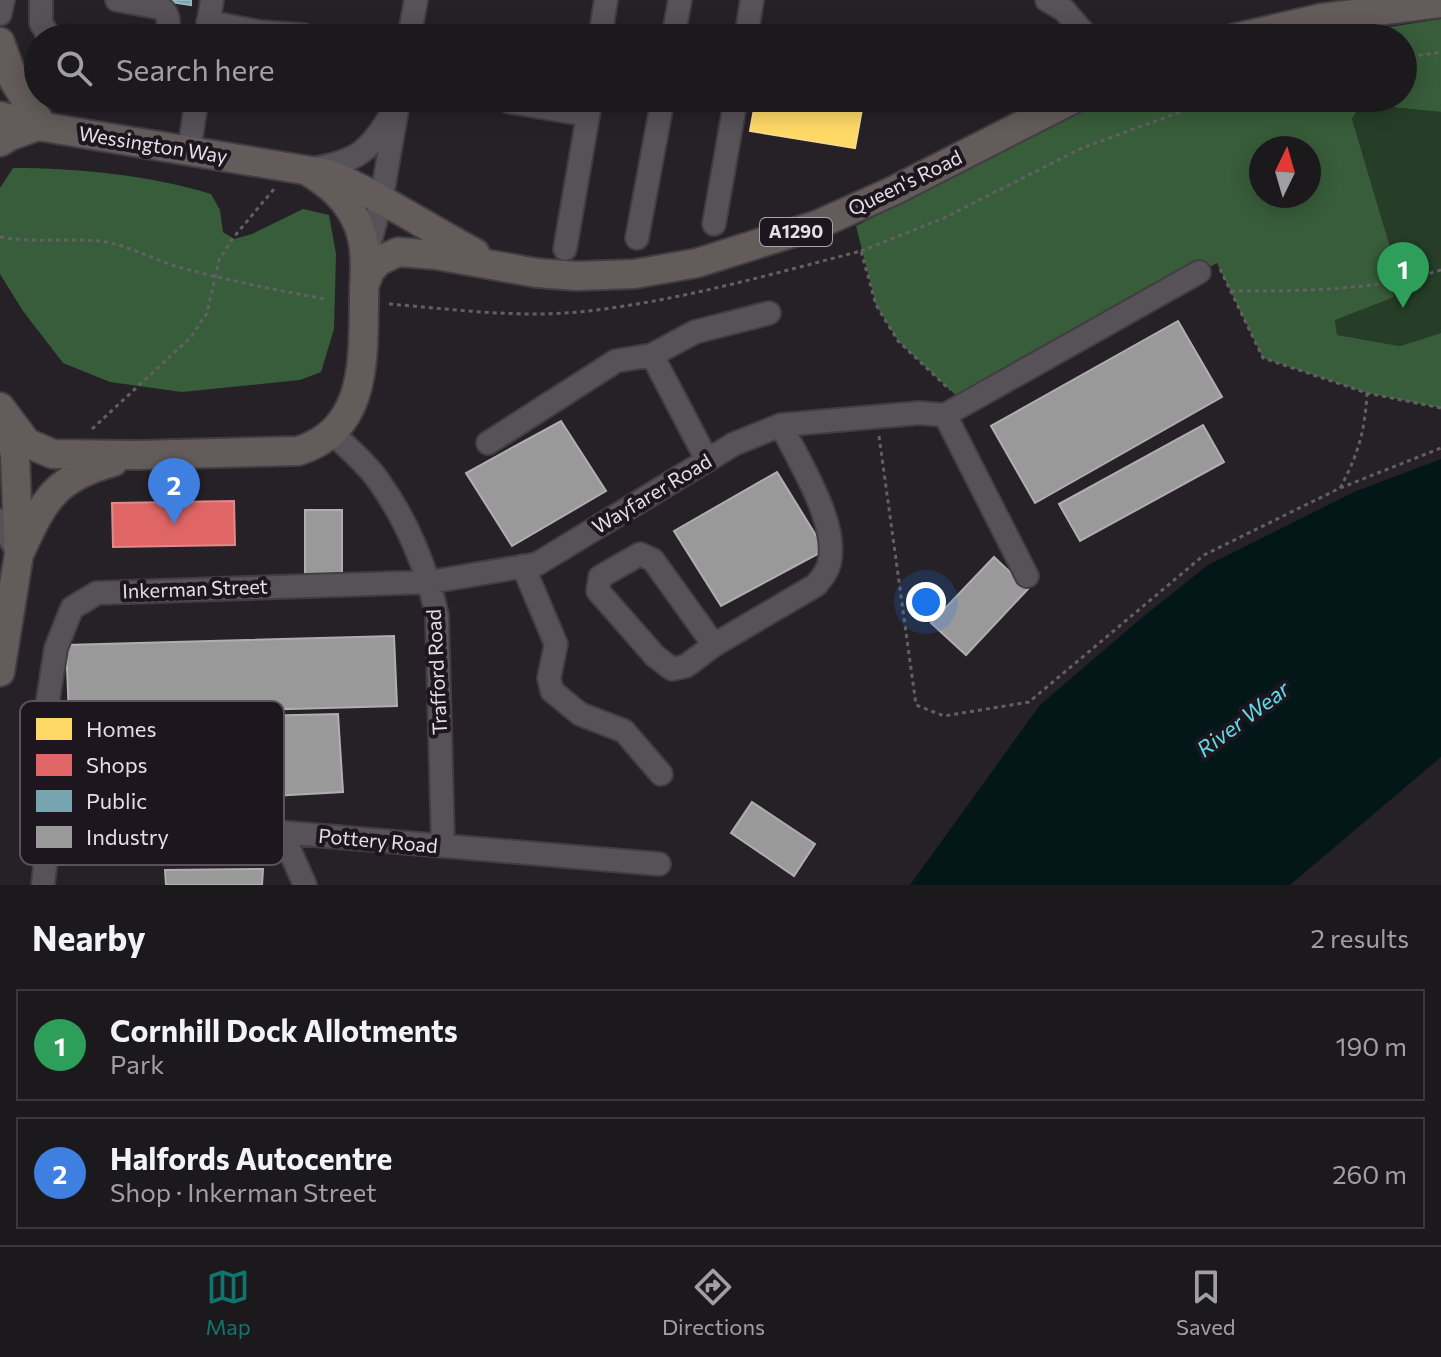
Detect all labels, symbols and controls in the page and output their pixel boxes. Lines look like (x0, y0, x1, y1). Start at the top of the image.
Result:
search box (24, 24, 1417, 112)
icon: search (52, 46, 96, 90)
text: Search here (116, 50, 275, 87)
street label: Wessington Way (77, 120, 229, 168)
north arrow (1249, 136, 1321, 208)
street label: Queen's Road (844, 144, 965, 220)
road number: A1290 (760, 218, 832, 246)
pin: 1 (1377, 242, 1429, 308)
street label: Wayfarer Road (588, 448, 715, 538)
pin: 2 (148, 458, 200, 524)
street label: Inkerman Street (122, 573, 268, 603)
your location (906, 582, 946, 622)
street label: Trafford Road (421, 609, 451, 736)
water label: River Wear (1191, 674, 1295, 762)
legend (20, 701, 284, 865)
text: Homes (86, 715, 156, 742)
text: Shops (86, 751, 147, 778)
text: Public (86, 787, 147, 814)
text: Industry (86, 823, 169, 850)
street label: Pottery Road (317, 823, 439, 857)
text: Nearby (32, 916, 146, 958)
text: 2 results (1311, 922, 1409, 953)
text: Cornhill Dock Allotments (110, 1011, 458, 1048)
text: 1 (54, 1030, 66, 1061)
text: 190 m (1335, 1030, 1407, 1061)
text: Park (110, 1048, 164, 1079)
text: Halfords Autocentre (110, 1139, 392, 1176)
text: 2 (53, 1158, 67, 1189)
text: 260 m (1332, 1158, 1407, 1189)
text: Shop · Inkerman Street (110, 1176, 377, 1207)
tab: Map (206, 1265, 251, 1340)
tab: Directions (662, 1265, 765, 1340)
tab: Saved (1176, 1265, 1235, 1340)

